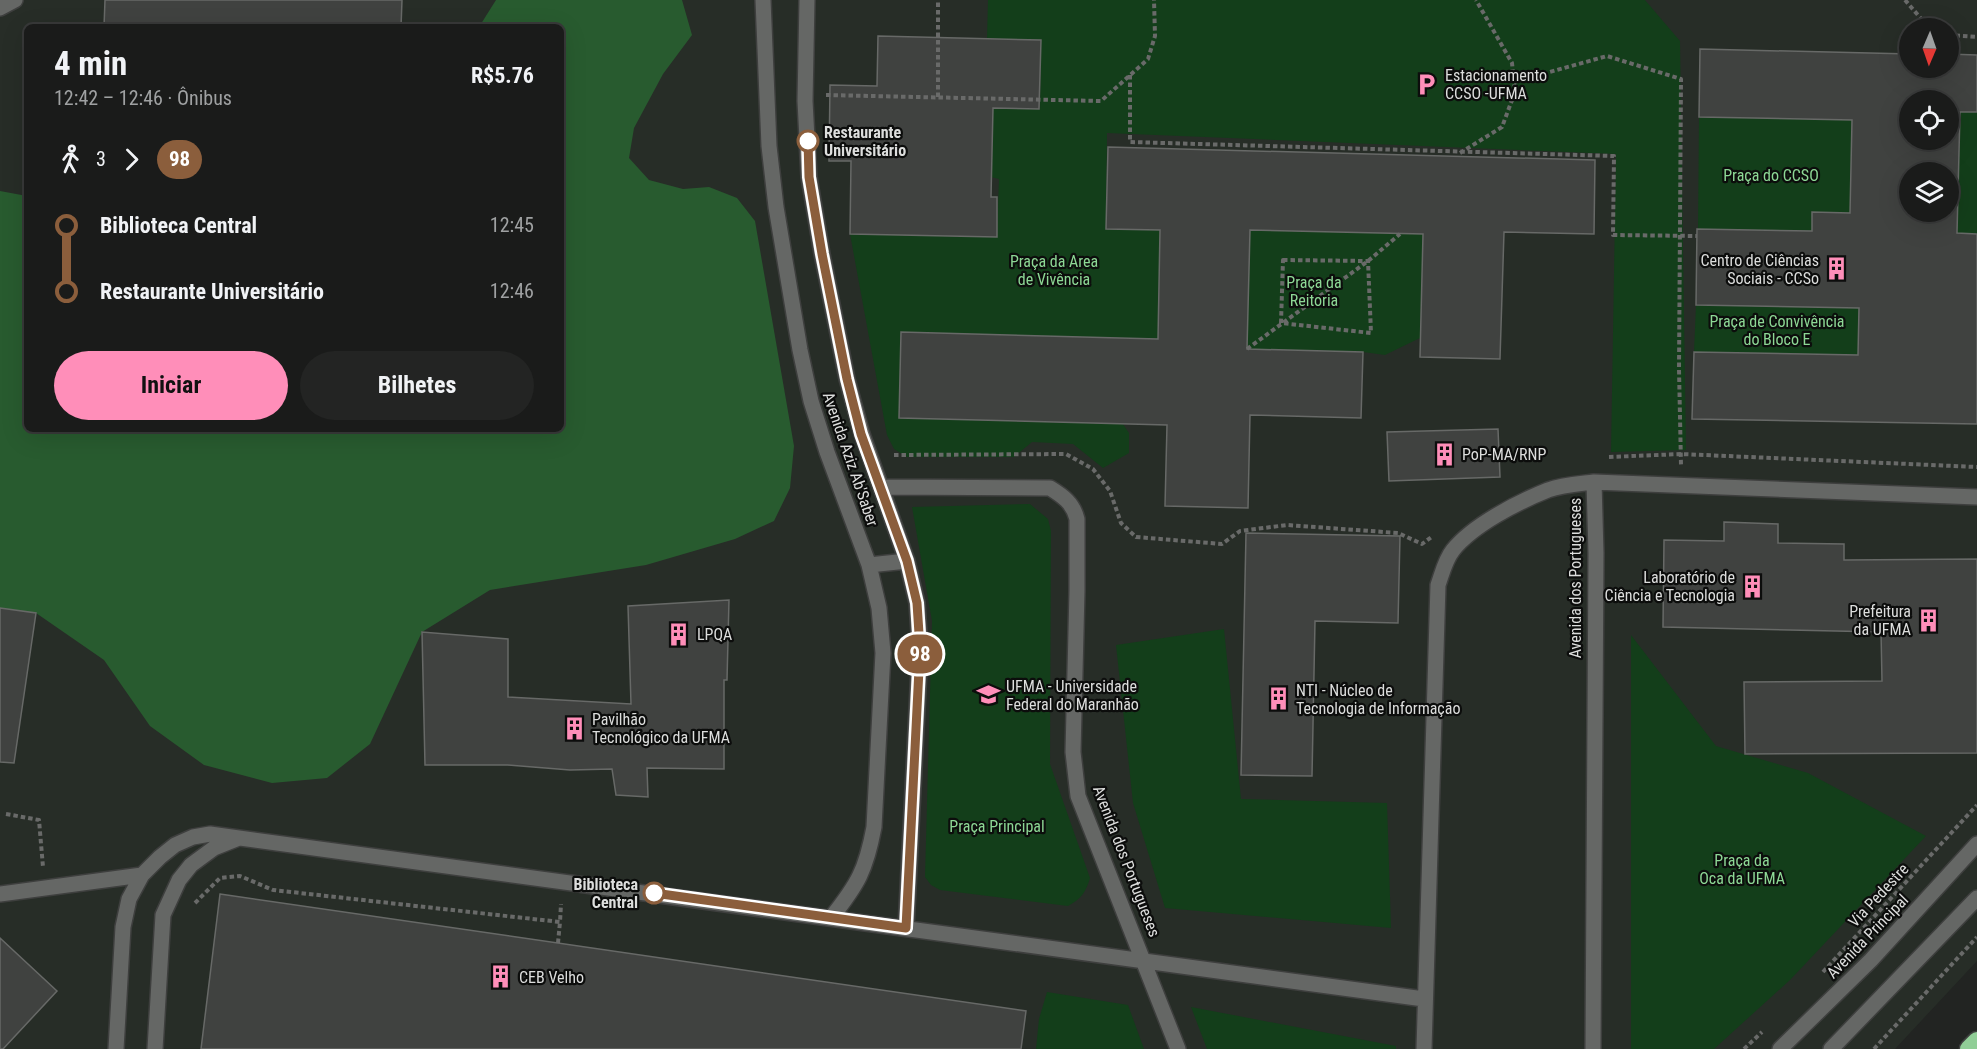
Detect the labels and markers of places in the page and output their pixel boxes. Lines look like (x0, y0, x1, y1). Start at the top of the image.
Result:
place label: Estacionamento CCSO -UFMA (1445, 66, 1547, 103)
parking icon: Estacionamento CCSO -UFMA (1414, 71, 1440, 97)
place label: Restaurante Universitário (824, 123, 906, 160)
marker: Restaurante Universitário (797, 130, 819, 152)
place label: Centro de Ciências Sociais - CCSo (1700, 251, 1819, 288)
building icon: Centro de Ciências Sociais - CCSo (1824, 256, 1850, 282)
building icon: PoP-MA/RNP (1431, 441, 1457, 467)
place label: PoP-MA/RNP (1462, 445, 1546, 464)
place label: Laboratório de Ciência e Tecnologia (1605, 568, 1735, 605)
building icon: Laboratório de Ciência e Tecnologia (1740, 573, 1766, 599)
place label: Prefeitura da UFMA (1849, 602, 1911, 639)
building icon: Prefeitura da UFMA (1916, 607, 1942, 633)
building icon: LPQA (666, 621, 692, 647)
place label: LPQA (697, 625, 732, 644)
place label: UFMA - Universidade Federal do Maranhão (1006, 677, 1139, 714)
place label: NTI - Núcleo de Tecnologia de Informação (1296, 681, 1460, 718)
school or university icon: UFMA - Universidade Federal do Maranhão (975, 682, 1001, 708)
building icon: NTI - Núcleo de Tecnologia de Informação (1265, 686, 1291, 712)
place label: Pavilhão Tecnológico da UFMA (592, 710, 730, 747)
building icon: Pavilhão Tecnológico da UFMA (561, 715, 587, 741)
place label: Biblioteca Central (574, 875, 638, 912)
marker: Biblioteca Central (643, 882, 665, 904)
building icon: CEB Velho (488, 964, 514, 990)
place label: CEB Velho (519, 968, 584, 987)

